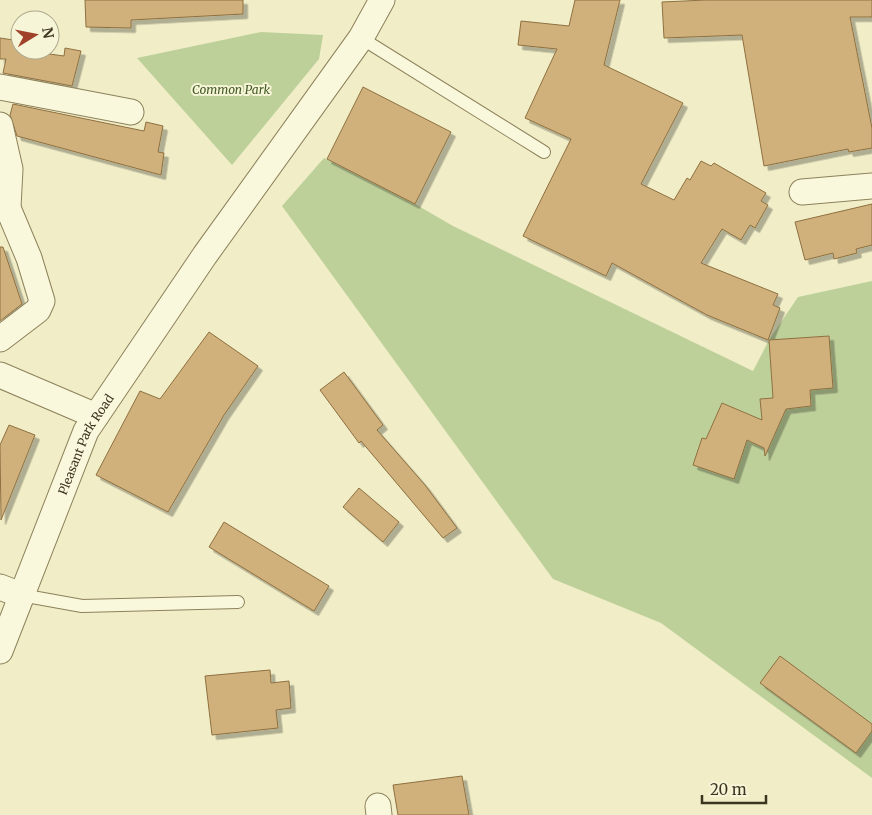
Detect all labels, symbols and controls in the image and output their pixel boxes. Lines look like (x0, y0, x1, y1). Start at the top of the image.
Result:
north arrow (10, 10, 60, 60)
text: N (38, 26, 58, 40)
park label: Common Park (192, 82, 270, 97)
street label: Pleasant Park Road (54, 391, 116, 497)
scale bar (702, 772, 766, 804)
text: 20 m (710, 780, 747, 799)

